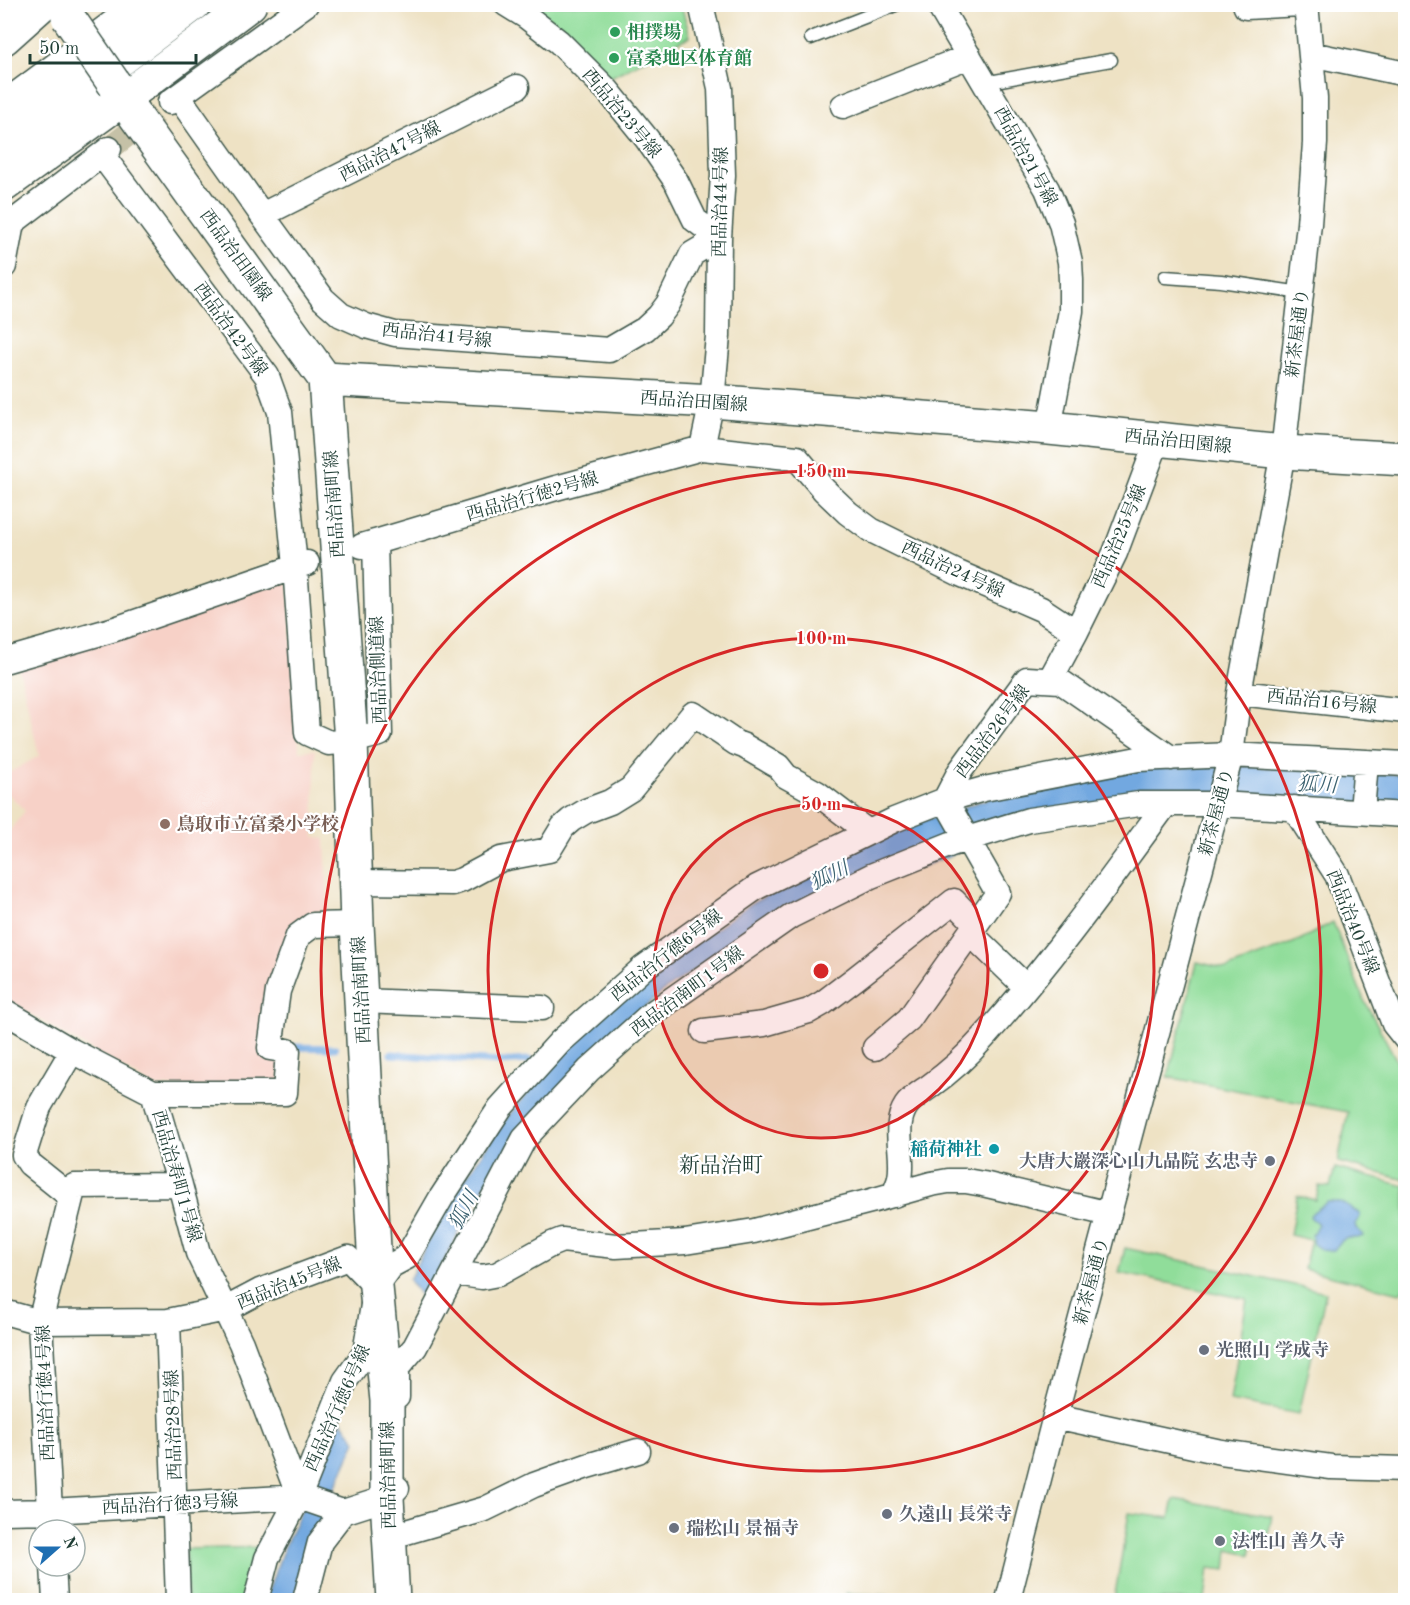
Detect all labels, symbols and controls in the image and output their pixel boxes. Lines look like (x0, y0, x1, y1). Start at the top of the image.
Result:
place label: 相撲場 (627, 22, 681, 42)
marker: 相撲場 (608, 25, 622, 39)
scale bar (30, 27, 196, 65)
text: 50 m (39, 40, 79, 58)
place label: 富桑地区体育館 (626, 48, 752, 68)
marker: 富桑地区体育館 (607, 51, 621, 65)
street label: 西品治23号線 (579, 64, 665, 162)
street label: 西品治21号線 (990, 103, 1062, 209)
street label: 西品治47号線 (336, 117, 444, 185)
street label: 西品治44号線 (709, 146, 731, 258)
street label: 西品治田園線 (196, 205, 276, 305)
street label: 西品治42号線 (190, 278, 272, 380)
street label: 新茶屋通り (1282, 287, 1312, 379)
street label: 西品治41号線 (381, 319, 493, 351)
street label: 西品治田園線 (639, 387, 749, 415)
street label: 西品治田園線 (1123, 425, 1233, 457)
street label: 西品治南町線 (320, 449, 348, 559)
text: 150 m (796, 463, 846, 481)
street label: 西品治行徳2号線 (464, 468, 600, 524)
street label: 西品治25号線 (1088, 481, 1150, 591)
street label: 西品治24号線 (899, 537, 1007, 601)
street label: 西品治側道線 (366, 616, 390, 724)
text: 100 m (796, 630, 846, 648)
street label: 西品治26号線 (951, 681, 1033, 781)
street label: 西品治16号線 (1266, 685, 1378, 717)
street label: 新茶屋通り (1195, 766, 1237, 858)
water label: 狐川 (1296, 773, 1339, 797)
text: 50 m (801, 796, 841, 814)
place label: 鳥取市立富桑小学校 (177, 814, 339, 834)
marker: 鳥取市立富桑小学校 (158, 817, 172, 831)
water label: 狐川 (807, 856, 854, 895)
street label: 西品治40号線 (1323, 867, 1383, 977)
street label: 西品治行徳6号線 (606, 905, 726, 1005)
street label: 西品治南町線 (348, 936, 374, 1044)
street label: 西品治南町1号線 (626, 942, 748, 1040)
centre of rings (811, 961, 831, 981)
street label: 西品治寿町1号線 (149, 1108, 205, 1244)
place label: 稲荷神社 (910, 1139, 982, 1159)
marker: 稲荷神社 (987, 1142, 1001, 1156)
place label: 大唐大巖深心山九品院 玄忠寺 (1019, 1151, 1258, 1171)
district label: 新品治町 (679, 1154, 763, 1177)
marker: 大唐大巖深心山九品院 玄忠寺 (1263, 1154, 1277, 1168)
water label: 狐川 (445, 1186, 484, 1233)
street label: 新茶屋通り (1070, 1235, 1112, 1327)
street label: 西品治45号線 (234, 1253, 344, 1313)
street label: 西品治行徳4号線 (33, 1324, 57, 1462)
place label: 光照山 学成寺 (1216, 1340, 1329, 1360)
street label: 西品治行徳6号線 (300, 1342, 374, 1474)
marker: 光照山 学成寺 (1197, 1343, 1211, 1357)
street label: 西品治28号線 (161, 1369, 185, 1481)
street label: 西品治南町線 (377, 1421, 399, 1529)
street label: 西品治行徳3号線 (101, 1490, 239, 1518)
place label: 久遠山 長栄寺 (899, 1504, 1012, 1524)
marker: 久遠山 長栄寺 (880, 1507, 894, 1521)
north arrow (27, 1518, 87, 1578)
place label: 瑞松山 景福寺 (686, 1518, 799, 1538)
marker: 瑞松山 景福寺 (667, 1521, 681, 1535)
place label: 法性山 善久寺 (1232, 1531, 1345, 1551)
marker: 法性山 善久寺 (1213, 1534, 1227, 1548)
text: N (59, 1535, 79, 1553)

